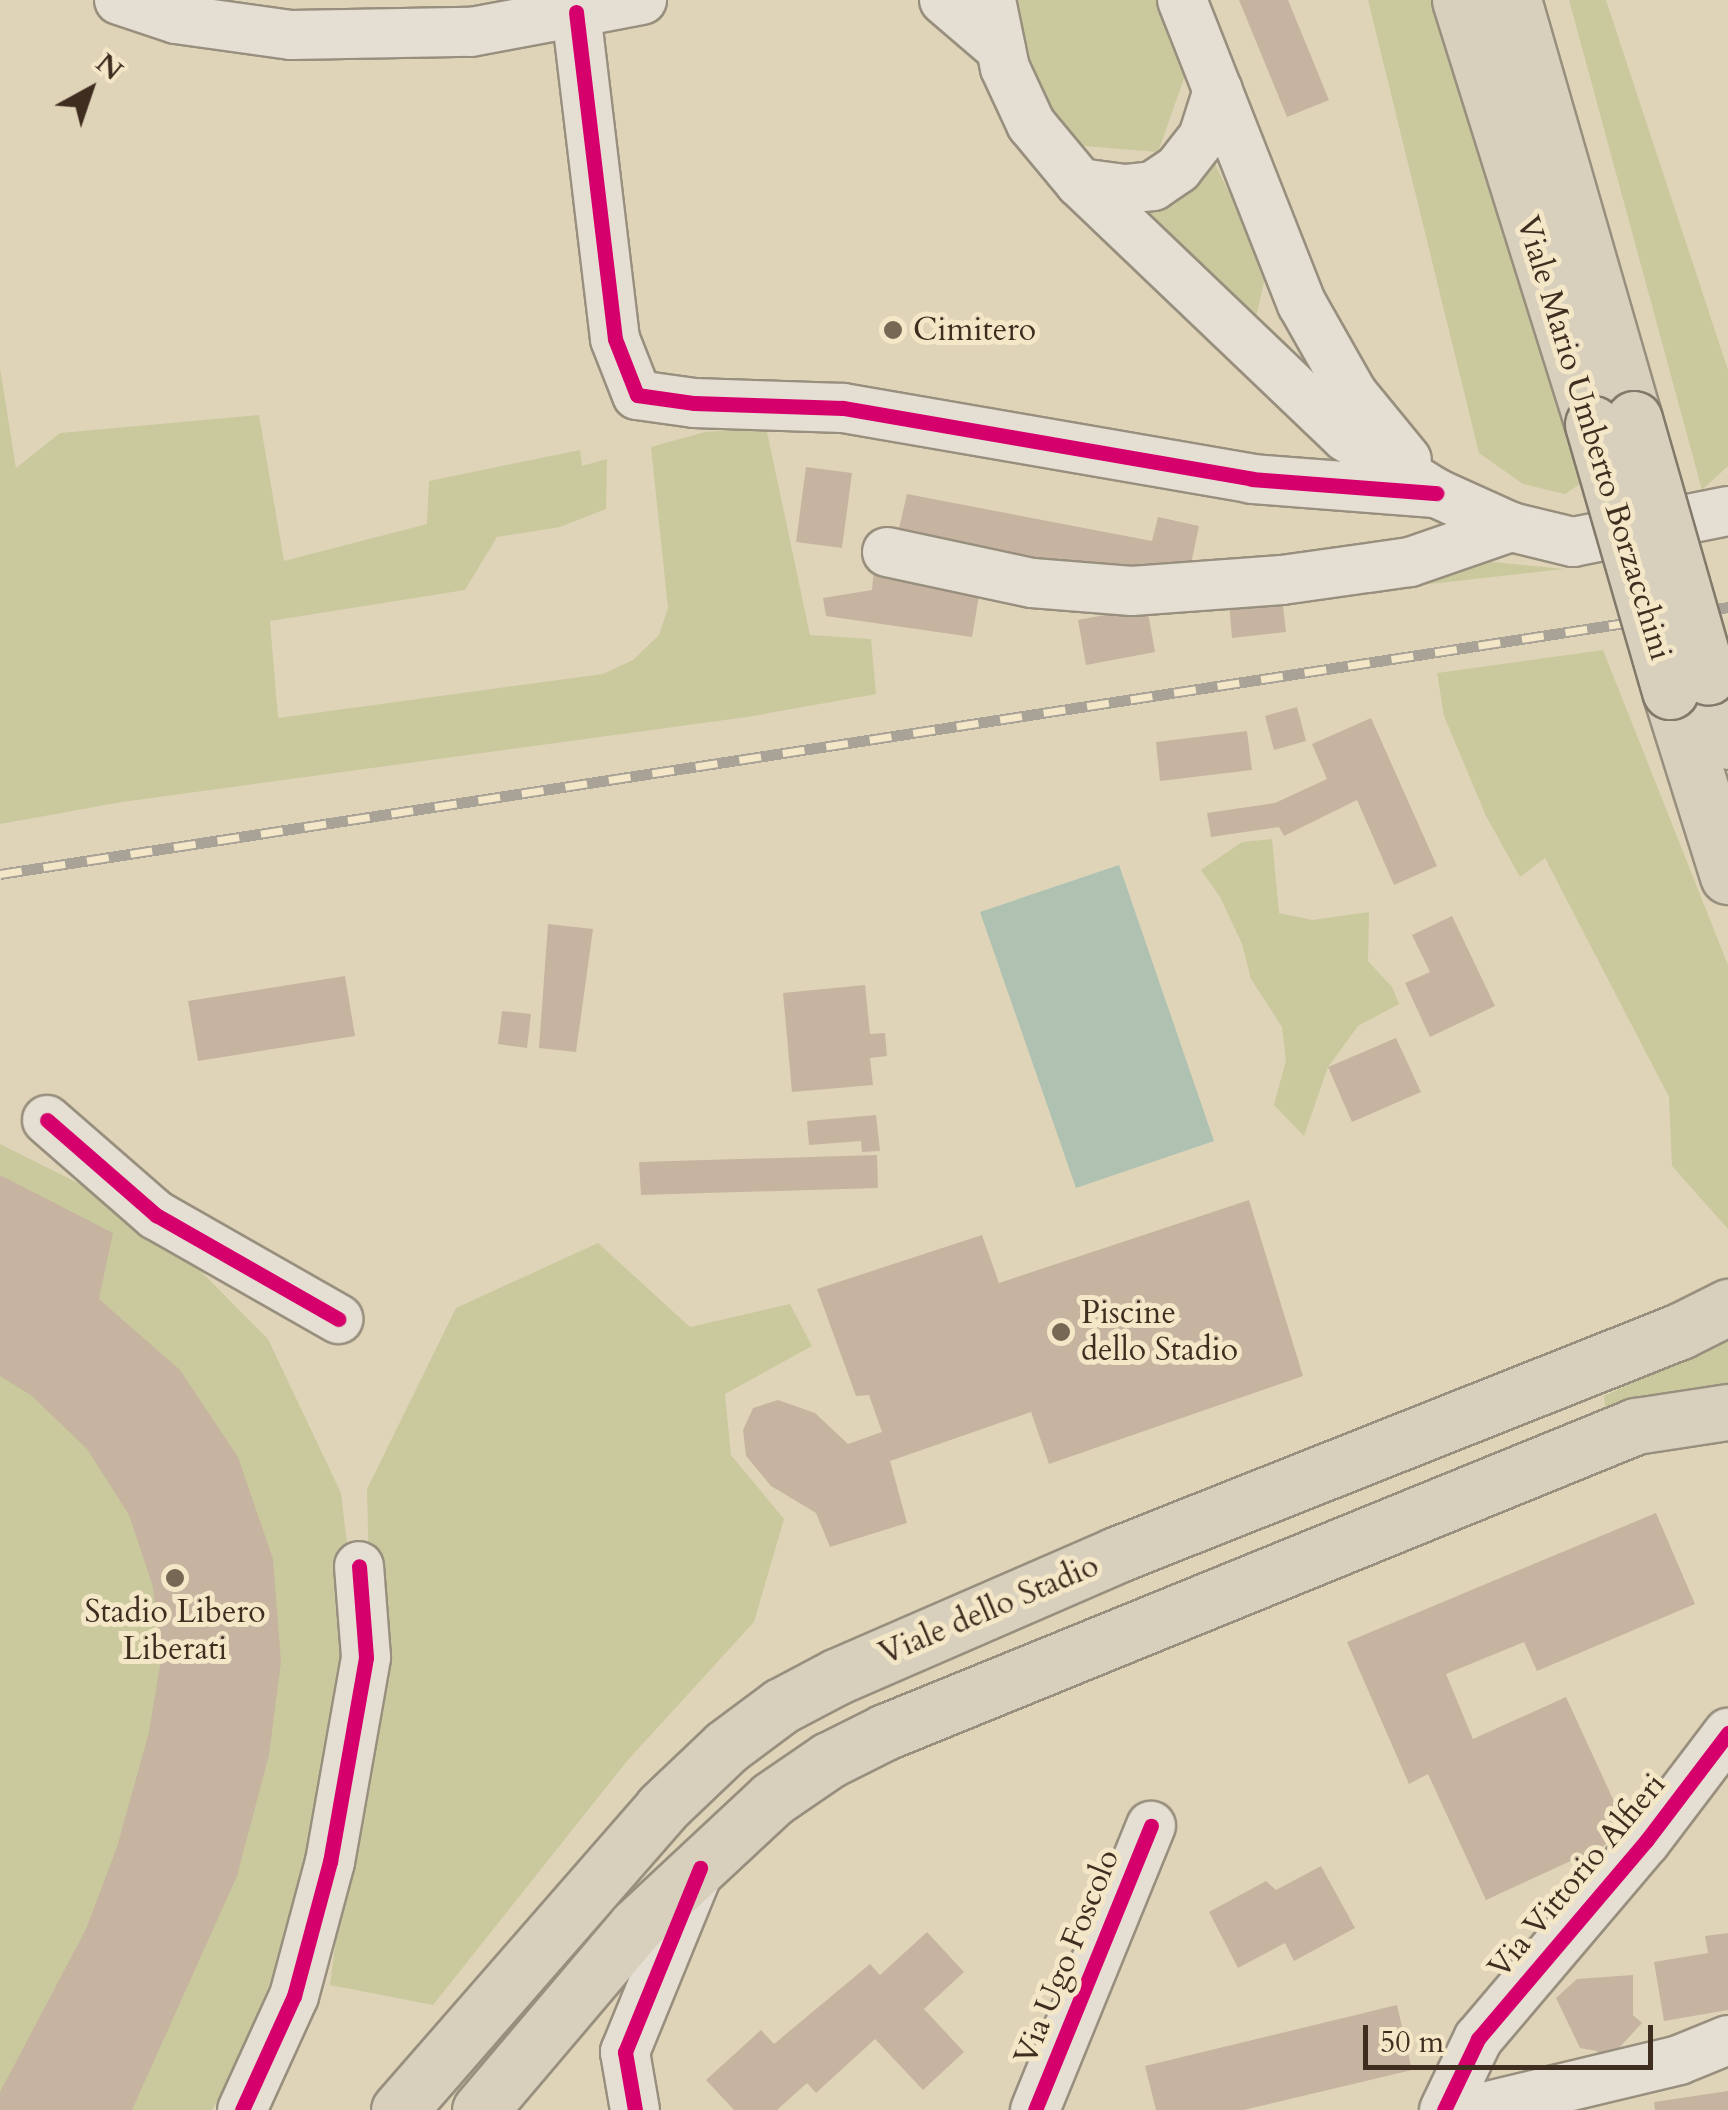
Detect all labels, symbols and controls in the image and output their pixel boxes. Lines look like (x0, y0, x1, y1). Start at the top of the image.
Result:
north arrow (40, 40, 140, 140)
text: N (88, 45, 131, 89)
street label: Viale Mario Umberto Borzacchini (1508, 211, 1680, 665)
place label: Cimitero (913, 311, 1036, 349)
marker: Cimitero (882, 319, 904, 341)
place label: Piscine dello Stadio (1081, 1295, 1238, 1370)
marker: Piscine dello Stadio (1050, 1321, 1072, 1343)
street label: Viale dello Stadio (874, 1546, 1104, 1674)
marker: Stadio Libero Liberati (164, 1567, 186, 1589)
place label: Stadio Libero Liberati (85, 1594, 265, 1669)
street label: Via Vittorio Alfieri (1480, 1766, 1674, 1986)
street label: Via Ugo Foscolo (1006, 1844, 1128, 2070)
scale bar (1368, 2005, 1658, 2067)
text: 50 m (1380, 2022, 1444, 2063)

